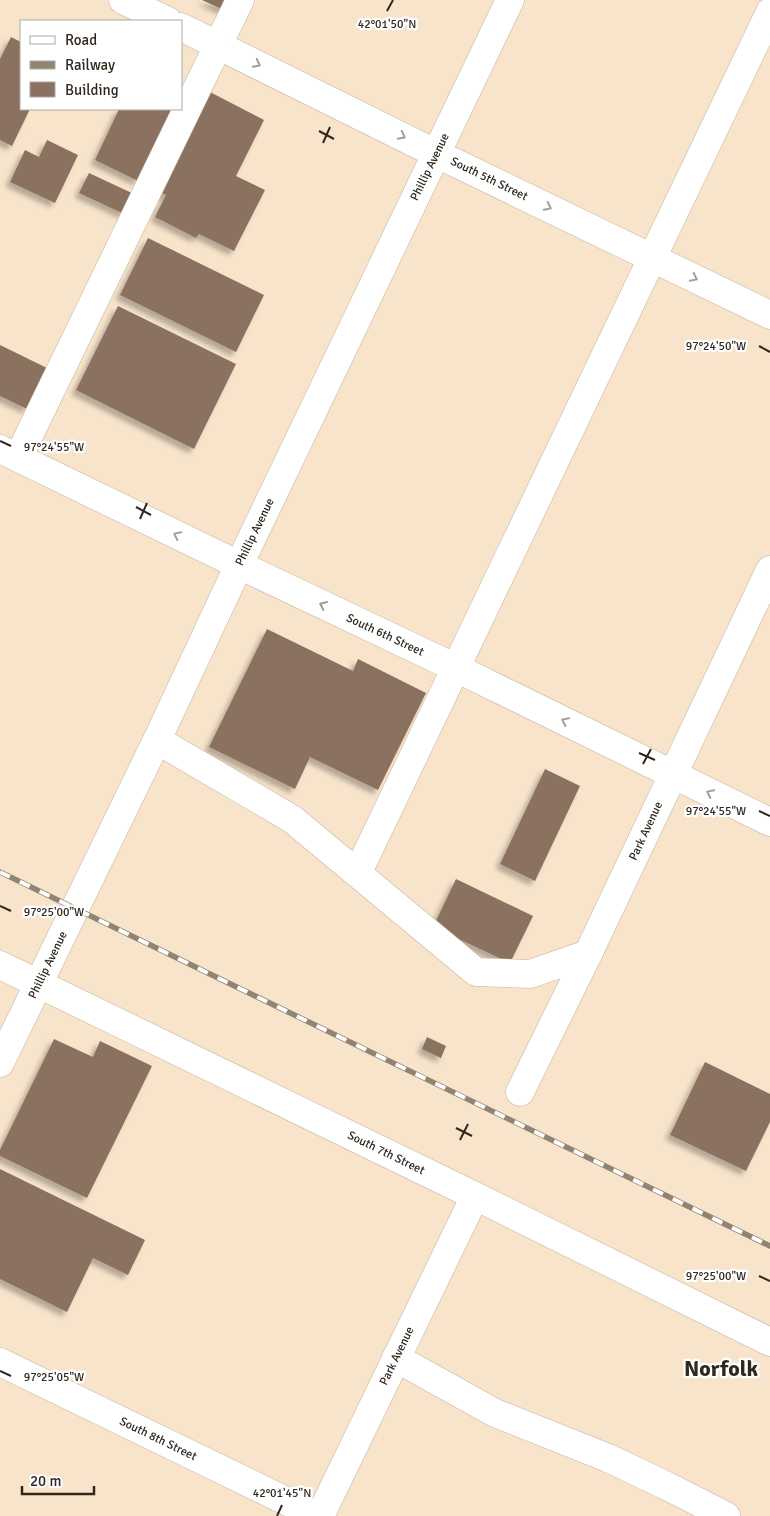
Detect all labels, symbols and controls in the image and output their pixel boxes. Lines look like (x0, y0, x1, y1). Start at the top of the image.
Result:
text: 42°01'50"N (358, 17, 416, 32)
legend (20, 20, 182, 110)
text: Road (65, 31, 97, 49)
text: Railway (65, 56, 115, 74)
one-way arrow (251, 58, 260, 68)
text: Building (65, 81, 119, 99)
one-way arrow (397, 130, 406, 141)
street label: Phillip Avenue (407, 131, 453, 203)
street label: South 5th Street (448, 154, 530, 204)
one-way arrow (543, 201, 552, 212)
one-way arrow (689, 272, 698, 282)
text: 97°24'50"W (686, 339, 746, 354)
text: 97°24'55"W (24, 440, 84, 455)
street label: Phillip Avenue (232, 496, 278, 568)
one-way arrow (173, 531, 182, 542)
one-way arrow (320, 602, 329, 612)
street label: South 6th Street (344, 610, 426, 660)
one-way arrow (561, 717, 570, 727)
one-way arrow (707, 789, 716, 799)
street label: Park Avenue (626, 799, 666, 863)
text: 97°24'55"W (686, 804, 746, 819)
text: 97°25'00"W (24, 905, 84, 920)
street label: Phillip Avenue (25, 929, 71, 1001)
street label: South 7th Street (345, 1128, 427, 1178)
text: 97°25'00"W (686, 1269, 746, 1284)
street label: Park Avenue (376, 1324, 418, 1388)
district label: Norfolk (684, 1355, 759, 1382)
text: 97°25'05"W (24, 1370, 84, 1385)
street label: South 8th Street (117, 1414, 199, 1464)
scale bar (22, 1464, 95, 1496)
text: 20 m (30, 1472, 61, 1490)
text: 42°01'45"N (253, 1486, 311, 1501)

